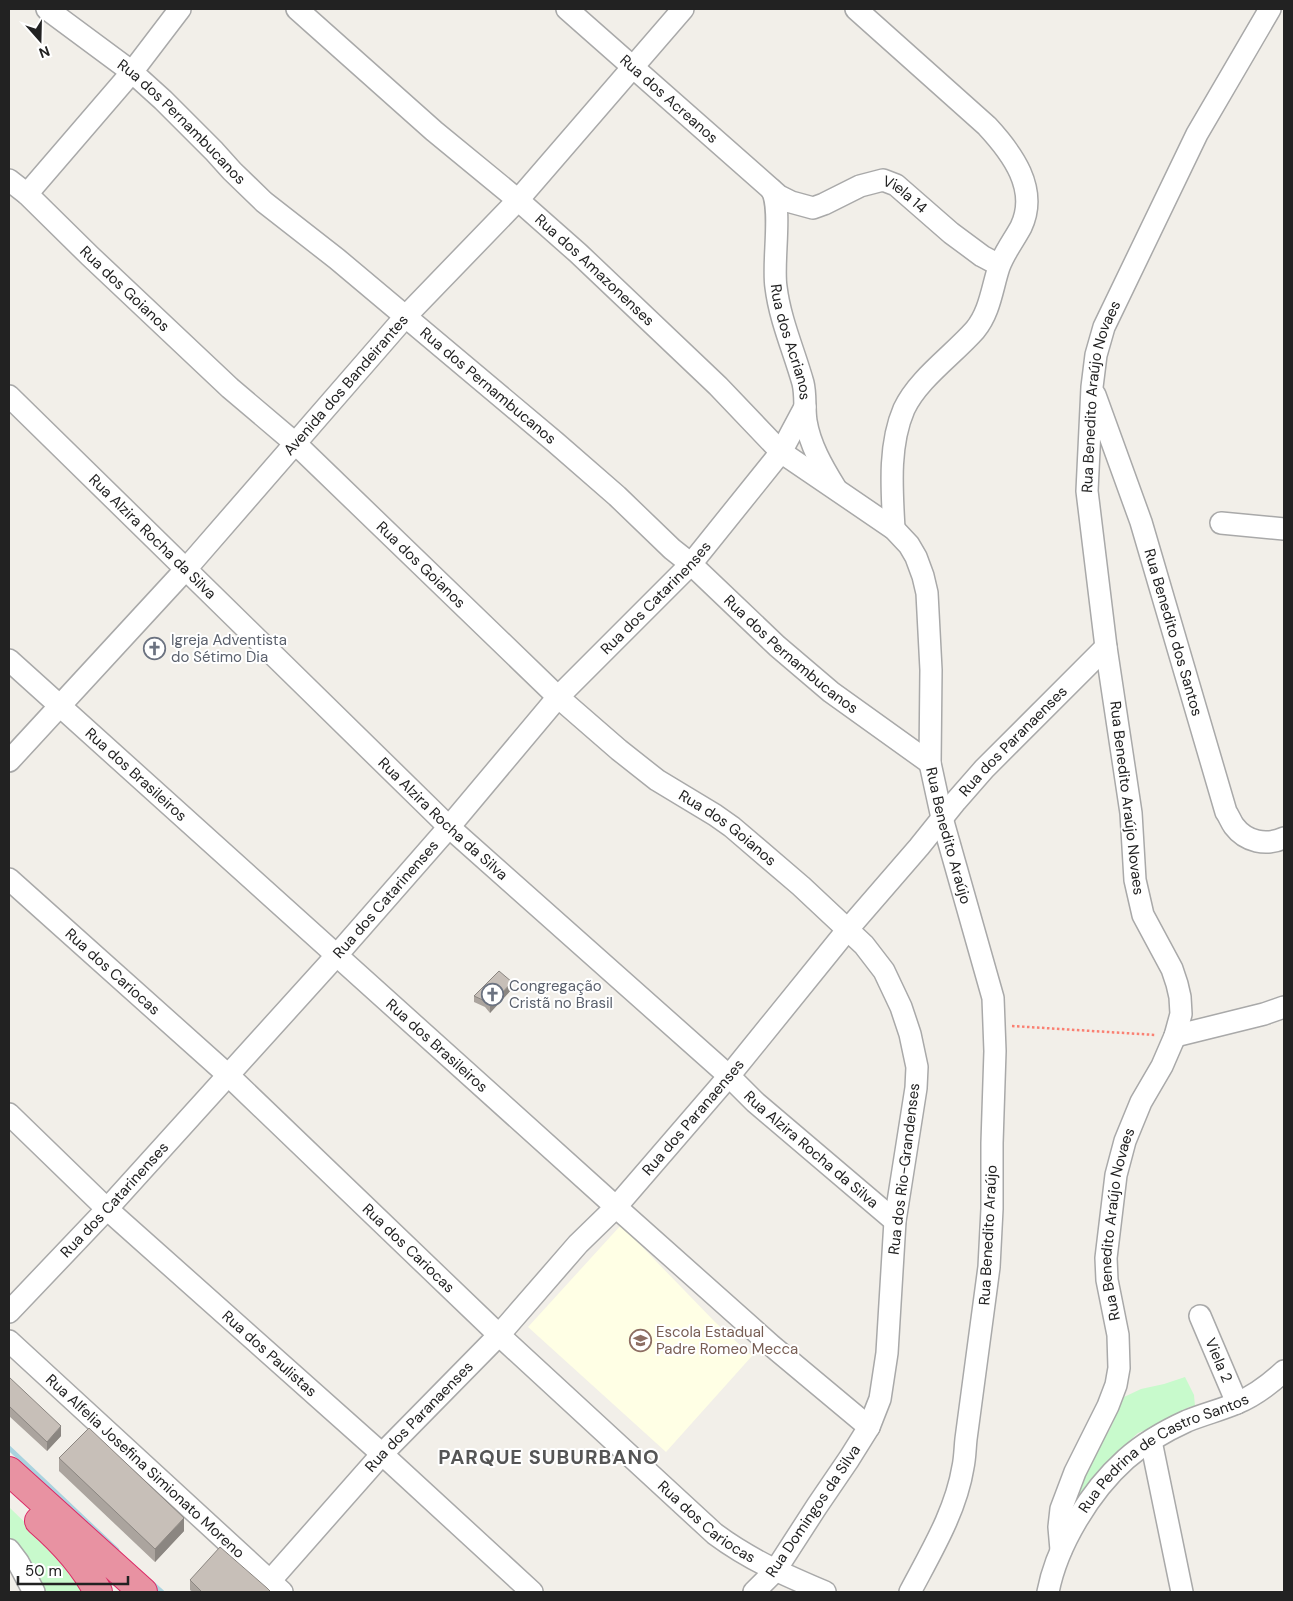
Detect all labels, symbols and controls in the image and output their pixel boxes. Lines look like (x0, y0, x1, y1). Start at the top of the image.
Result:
north arrow (15, 15, 65, 65)
text: N (37, 42, 52, 62)
street label: Rua dos Acreanos (616, 50, 722, 148)
street label: Rua dos Pernambucanos (113, 55, 250, 189)
street label: Viela 14 (880, 171, 931, 218)
street label: Rua dos Amazonenses (531, 210, 659, 330)
street label: Rua dos Goianos (75, 241, 174, 336)
street label: Rua dos Acrianos (766, 283, 815, 401)
street label: Rua Benedito Araújo Novaes (1077, 297, 1125, 493)
street label: Avenida dos Bandeirantes (279, 310, 413, 460)
street label: Rua dos Pernambucanos (416, 323, 560, 449)
street label: Rua Alzira Rocha da Silva (85, 470, 221, 604)
street label: Rua dos Goianos (372, 517, 470, 612)
street label: Rua dos Catarinenses (596, 537, 716, 659)
street label: Rua Benedito dos Santos (1139, 546, 1207, 718)
street label: Rua dos Pernambucanos (719, 590, 862, 718)
place label: Igreja Adventista do Sétimo Dia (171, 630, 287, 667)
church icon: Igreja Adventista do Sétimo Dia (143, 637, 167, 661)
street label: Rua dos Paranaenses (954, 681, 1072, 801)
street label: Rua Benedito Araújo Novaes (1105, 700, 1149, 896)
street label: Rua dos Brasileiros (81, 723, 191, 826)
street label: Rua Alzira Rocha da Silva (374, 753, 512, 885)
street label: Rua Benedito Araújo (921, 765, 976, 907)
street label: Rua dos Goianos (675, 785, 780, 870)
street label: Rua dos Catarinenses (329, 836, 443, 962)
street label: Rua dos Cariocas (61, 924, 164, 1019)
place label: Congregação Cristã no Brasil (509, 976, 613, 1013)
church icon: Congregação Cristã no Brasil (481, 983, 505, 1007)
street label: Rua dos Brasileiros (382, 994, 492, 1097)
street label: Rua dos Paranaenses (638, 1055, 749, 1180)
street label: Rua dos Rio-Grandenses (884, 1082, 924, 1256)
street label: Rua Alzira Rocha da Silva (740, 1087, 883, 1213)
street label: Rua Benedito Araújo Novaes (1096, 1125, 1139, 1322)
street label: Rua dos Catarinenses (56, 1138, 173, 1262)
street label: Rua Benedito Araújo (974, 1164, 1002, 1306)
street label: Rua dos Cariocas (358, 1199, 459, 1297)
street label: Rua dos Paulistas (218, 1306, 321, 1401)
place label: Escola Estadual Padre Romeo Mecca (656, 1322, 798, 1359)
school or university icon: Escola Estadual Padre Romeo Mecca (628, 1329, 652, 1353)
street label: Viela 2 (1201, 1335, 1237, 1385)
street label: Rua dos Paranaenses (361, 1357, 478, 1476)
street label: Rua Alfelia Josefina Simionato Moreno (41, 1370, 249, 1563)
street label: Rua Pedrina de Castro Santos (1074, 1389, 1252, 1517)
street label: Rua Domingos da Silva (761, 1441, 865, 1581)
district label: PARQUE SUBURBANO (438, 1444, 660, 1470)
street label: Rua dos Cariocas (653, 1476, 759, 1568)
scale bar (18, 1554, 128, 1586)
text: 50 m (25, 1561, 62, 1581)

